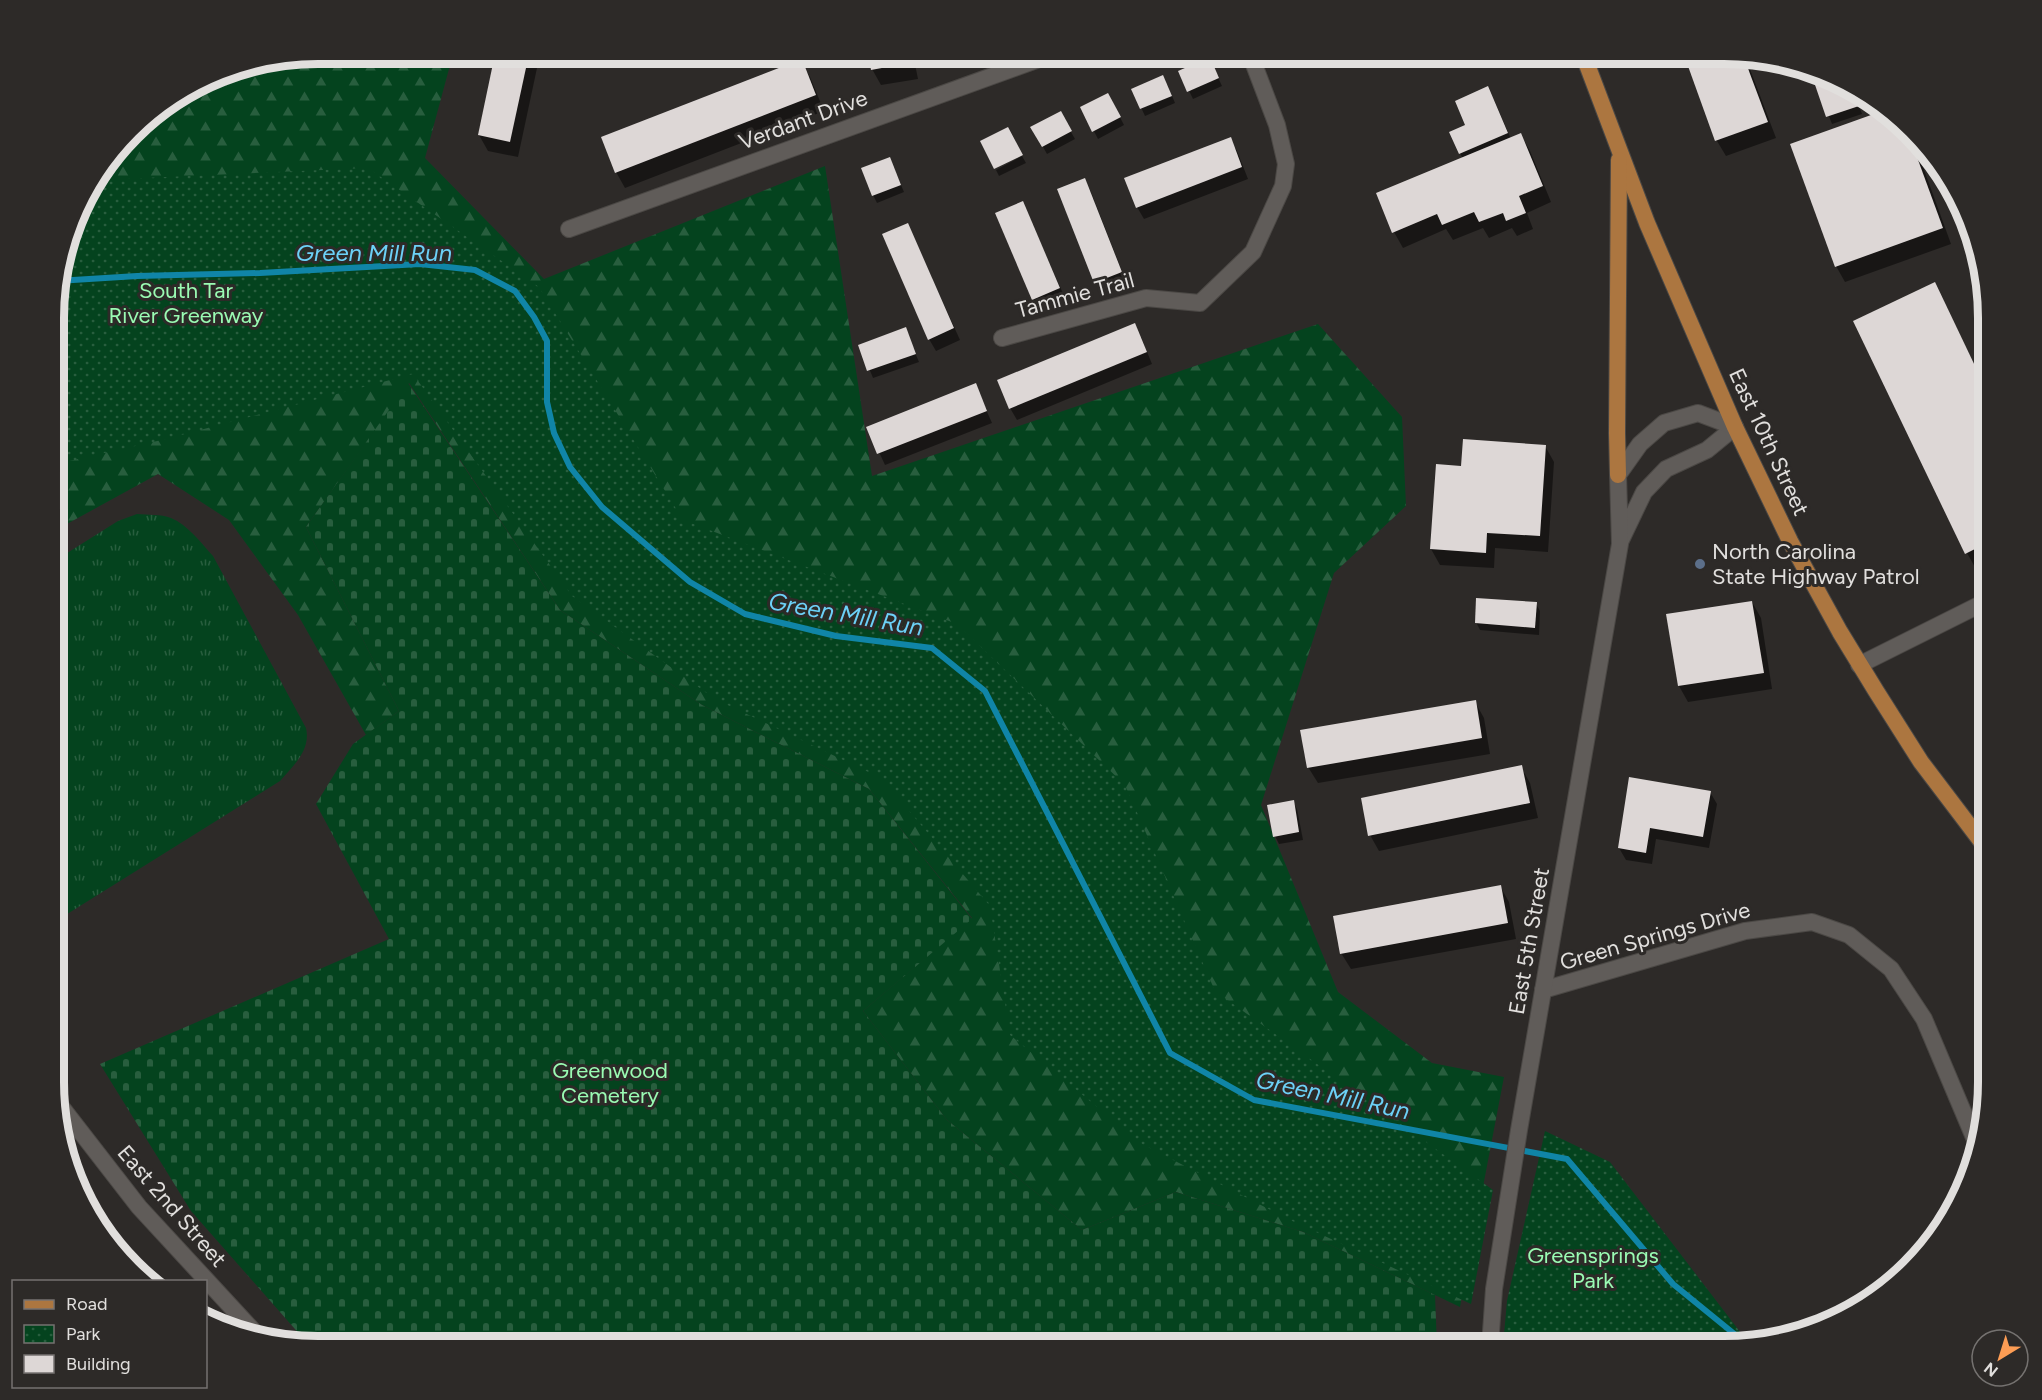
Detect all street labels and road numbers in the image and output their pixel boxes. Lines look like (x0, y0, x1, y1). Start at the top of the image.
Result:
street label: Verdant Drive (735, 84, 871, 156)
street label: Tammie Trail (1013, 266, 1137, 324)
street label: East 10th Street (1723, 364, 1815, 520)
street label: East 5th Street (1503, 866, 1555, 1016)
street label: Green Springs Drive (1557, 896, 1753, 976)
street label: East 2nd Street (112, 1140, 232, 1272)

